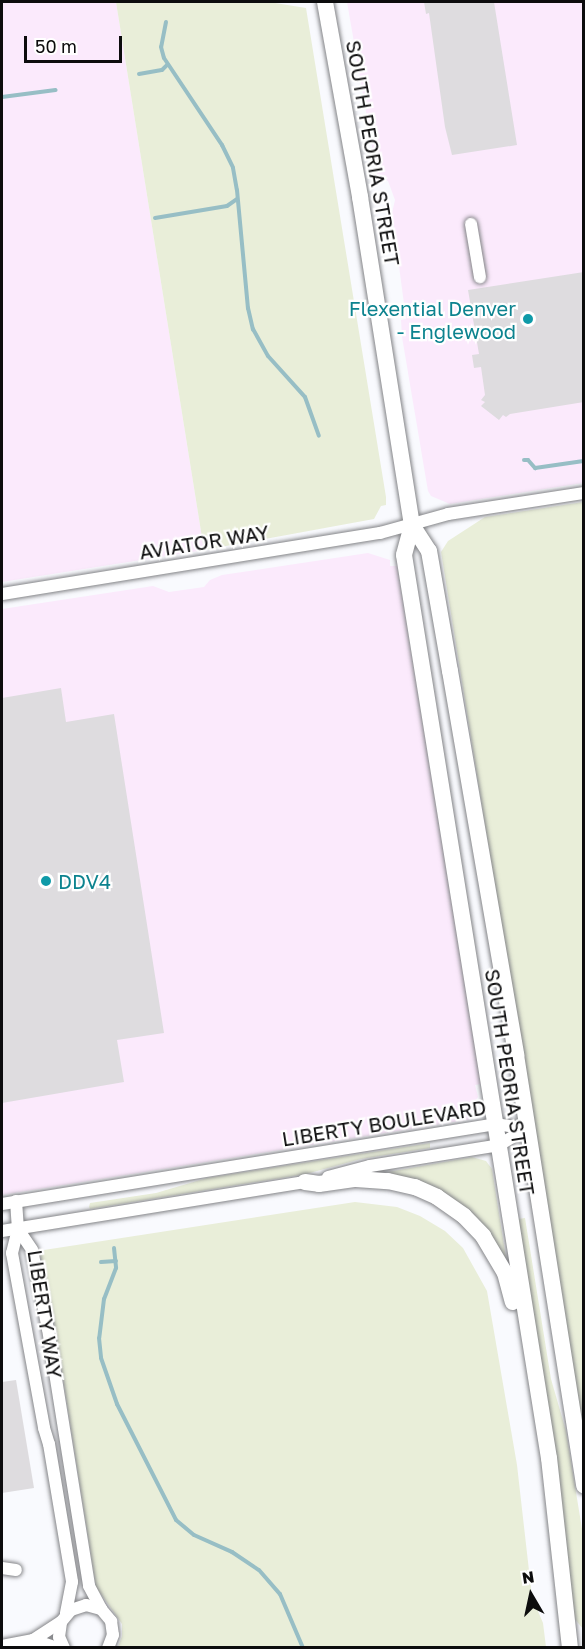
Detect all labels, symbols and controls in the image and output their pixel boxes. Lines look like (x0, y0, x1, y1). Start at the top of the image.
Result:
scale bar (27, 24, 124, 62)
text: 50 m (35, 35, 77, 57)
street label: SOUTH PEORIA STREET (341, 38, 405, 268)
place label: Flexential Denver - Englewood (349, 296, 516, 343)
marker: Flexential Denver - Englewood (521, 312, 535, 326)
street label: AVIATOR WAY (138, 520, 270, 564)
place label: DDV4 (58, 869, 111, 893)
marker: DDV4 (39, 874, 53, 888)
street label: SOUTH PEORIA STREET (480, 967, 540, 1197)
street label: LIBERTY BOULEVARD (280, 1095, 488, 1151)
street label: LIBERTY WAY (23, 1248, 67, 1380)
north arrow (501, 1565, 561, 1625)
text: N (521, 1566, 536, 1588)

